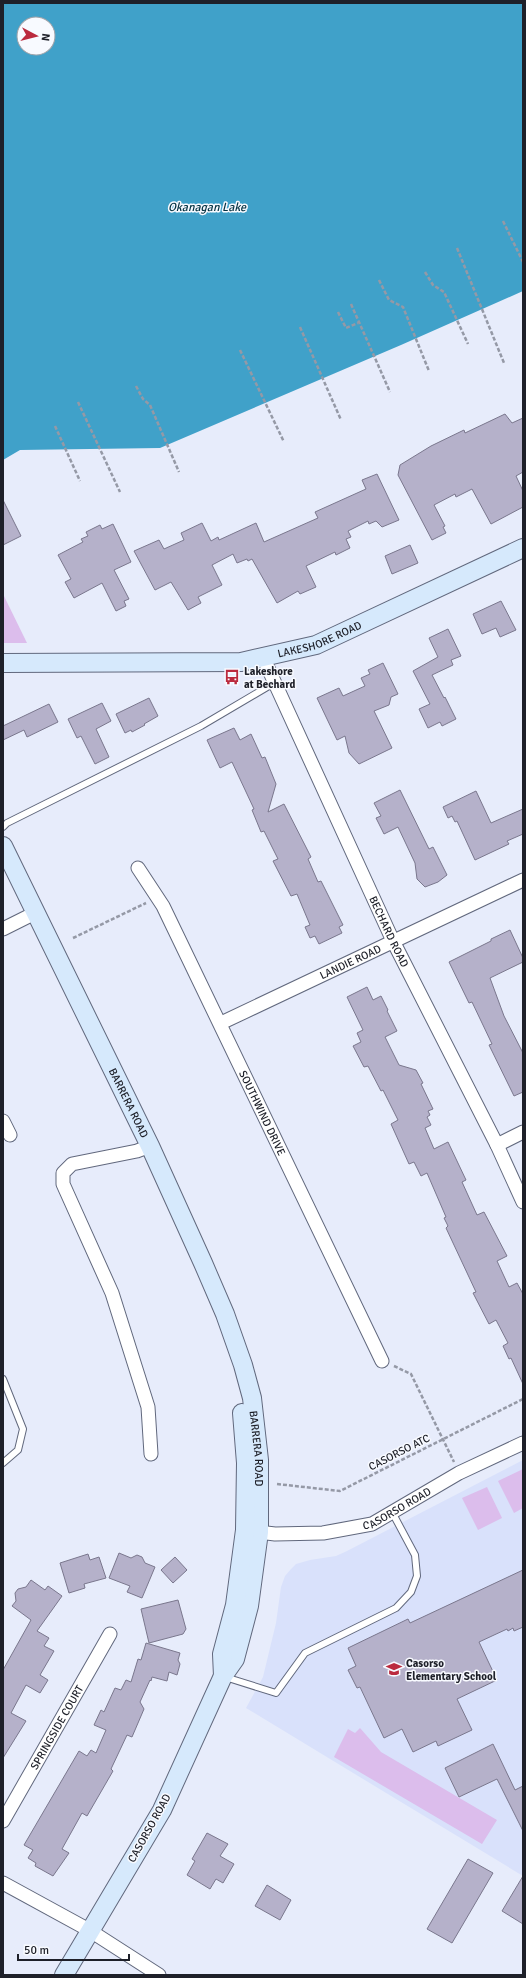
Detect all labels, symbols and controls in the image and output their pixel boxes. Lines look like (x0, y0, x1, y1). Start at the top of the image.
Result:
north arrow (16, 16, 56, 56)
text: N (39, 33, 52, 42)
water label: Okanagan Lake (168, 200, 247, 215)
street label: LAKESHORE ROAD (276, 619, 364, 661)
place label: Lakeshore at Bechard (244, 665, 295, 691)
bus stop icon: Lakeshore at Bechard (223, 668, 241, 686)
street label: BECHARD ROAD (366, 894, 411, 969)
street label: LANDIE ROAD (318, 942, 383, 982)
street label: BARRERA ROAD (106, 1066, 151, 1140)
street label: SOUTHWIND DRIVE (236, 1068, 288, 1158)
street label: BARRERA ROAD (246, 1410, 265, 1486)
street label: CASORSO ATC (367, 1431, 432, 1473)
street label: CASORSO ROAD (362, 1485, 434, 1533)
place label: Casorso Elementary School (406, 1657, 497, 1683)
school or university icon: Casorso Elementary School (385, 1660, 403, 1678)
street label: SPRINGSIDE COURT (28, 1683, 87, 1772)
street label: CASORSO ROAD (125, 1792, 174, 1865)
scale bar (18, 1936, 129, 1962)
text: 50 m (24, 1943, 49, 1958)

